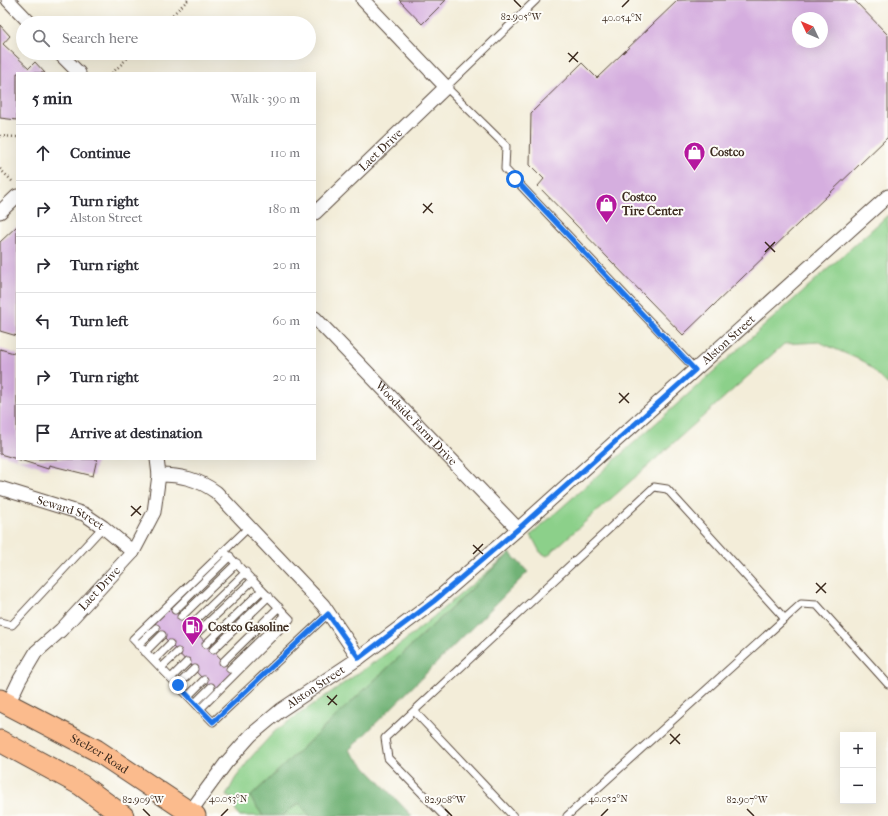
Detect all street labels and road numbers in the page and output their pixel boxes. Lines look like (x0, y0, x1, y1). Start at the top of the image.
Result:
street label: Laet Drive (356, 126, 405, 174)
street label: Alston Street (698, 312, 758, 368)
street label: Woodside Farm Drive (372, 377, 460, 468)
street label: Seward Street (35, 493, 108, 533)
street label: Laet Drive (76, 563, 123, 613)
street label: Alston Street (283, 662, 348, 712)
street label: Stelzer Road (68, 731, 131, 777)

